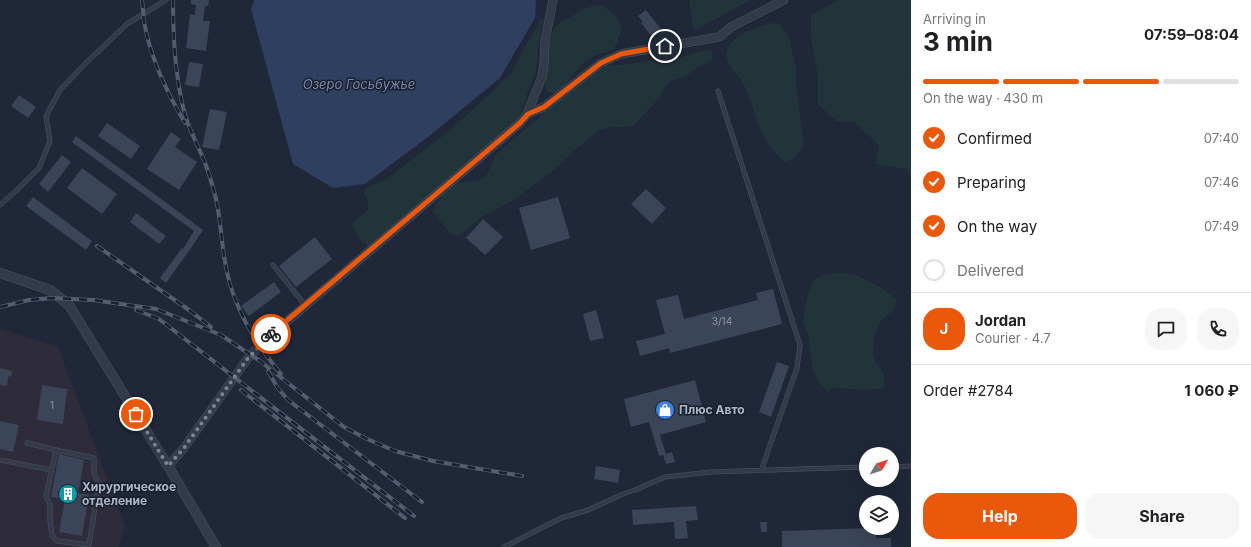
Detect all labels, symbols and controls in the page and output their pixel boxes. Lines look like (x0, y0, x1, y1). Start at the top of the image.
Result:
text: Arriving in (923, 11, 986, 27)
text: 07:59–08:04 (1144, 25, 1239, 44)
text: 3 min (923, 26, 993, 57)
pin (648, 29, 682, 63)
icon: home (654, 35, 676, 57)
water label: Озеро Госьбужье (303, 76, 415, 92)
text: On the way · 430 m (923, 90, 1043, 106)
icon: check (923, 127, 945, 149)
text: Confirmed (957, 129, 1032, 148)
text: 07:40 (1204, 130, 1239, 146)
icon: check (923, 171, 945, 193)
text: Preparing (957, 173, 1026, 192)
text: 07:46 (1204, 174, 1239, 190)
icon: check (923, 215, 945, 237)
text: On the way (957, 217, 1037, 236)
text: 07:49 (1204, 218, 1239, 234)
text: Delivered (957, 261, 1024, 280)
button: chat (1145, 308, 1187, 350)
button: phone (1197, 308, 1239, 350)
text: Jordan (975, 311, 1026, 330)
courier (251, 314, 291, 354)
house number: 3/14 (712, 315, 732, 327)
text: J (940, 319, 948, 338)
icon: bike (260, 323, 282, 345)
text: Courier · 4.7 (975, 330, 1051, 346)
text: Order #2784 (923, 381, 1014, 400)
text: 1 060 ₽ (1184, 381, 1239, 400)
pin (119, 397, 153, 431)
house number: 1 (50, 399, 54, 411)
shop icon: Плюс Авто (654, 399, 676, 421)
place label: Плюс Авто (679, 402, 745, 417)
icon: bag (125, 403, 147, 425)
north arrow (859, 447, 899, 487)
map controls (859, 447, 899, 535)
place label: Хирургическое отделение (82, 479, 176, 508)
building icon: Хирургическое отделение (57, 483, 79, 505)
button: Help (923, 493, 1077, 539)
button: Share (1085, 493, 1239, 539)
button: layers (859, 495, 899, 535)

